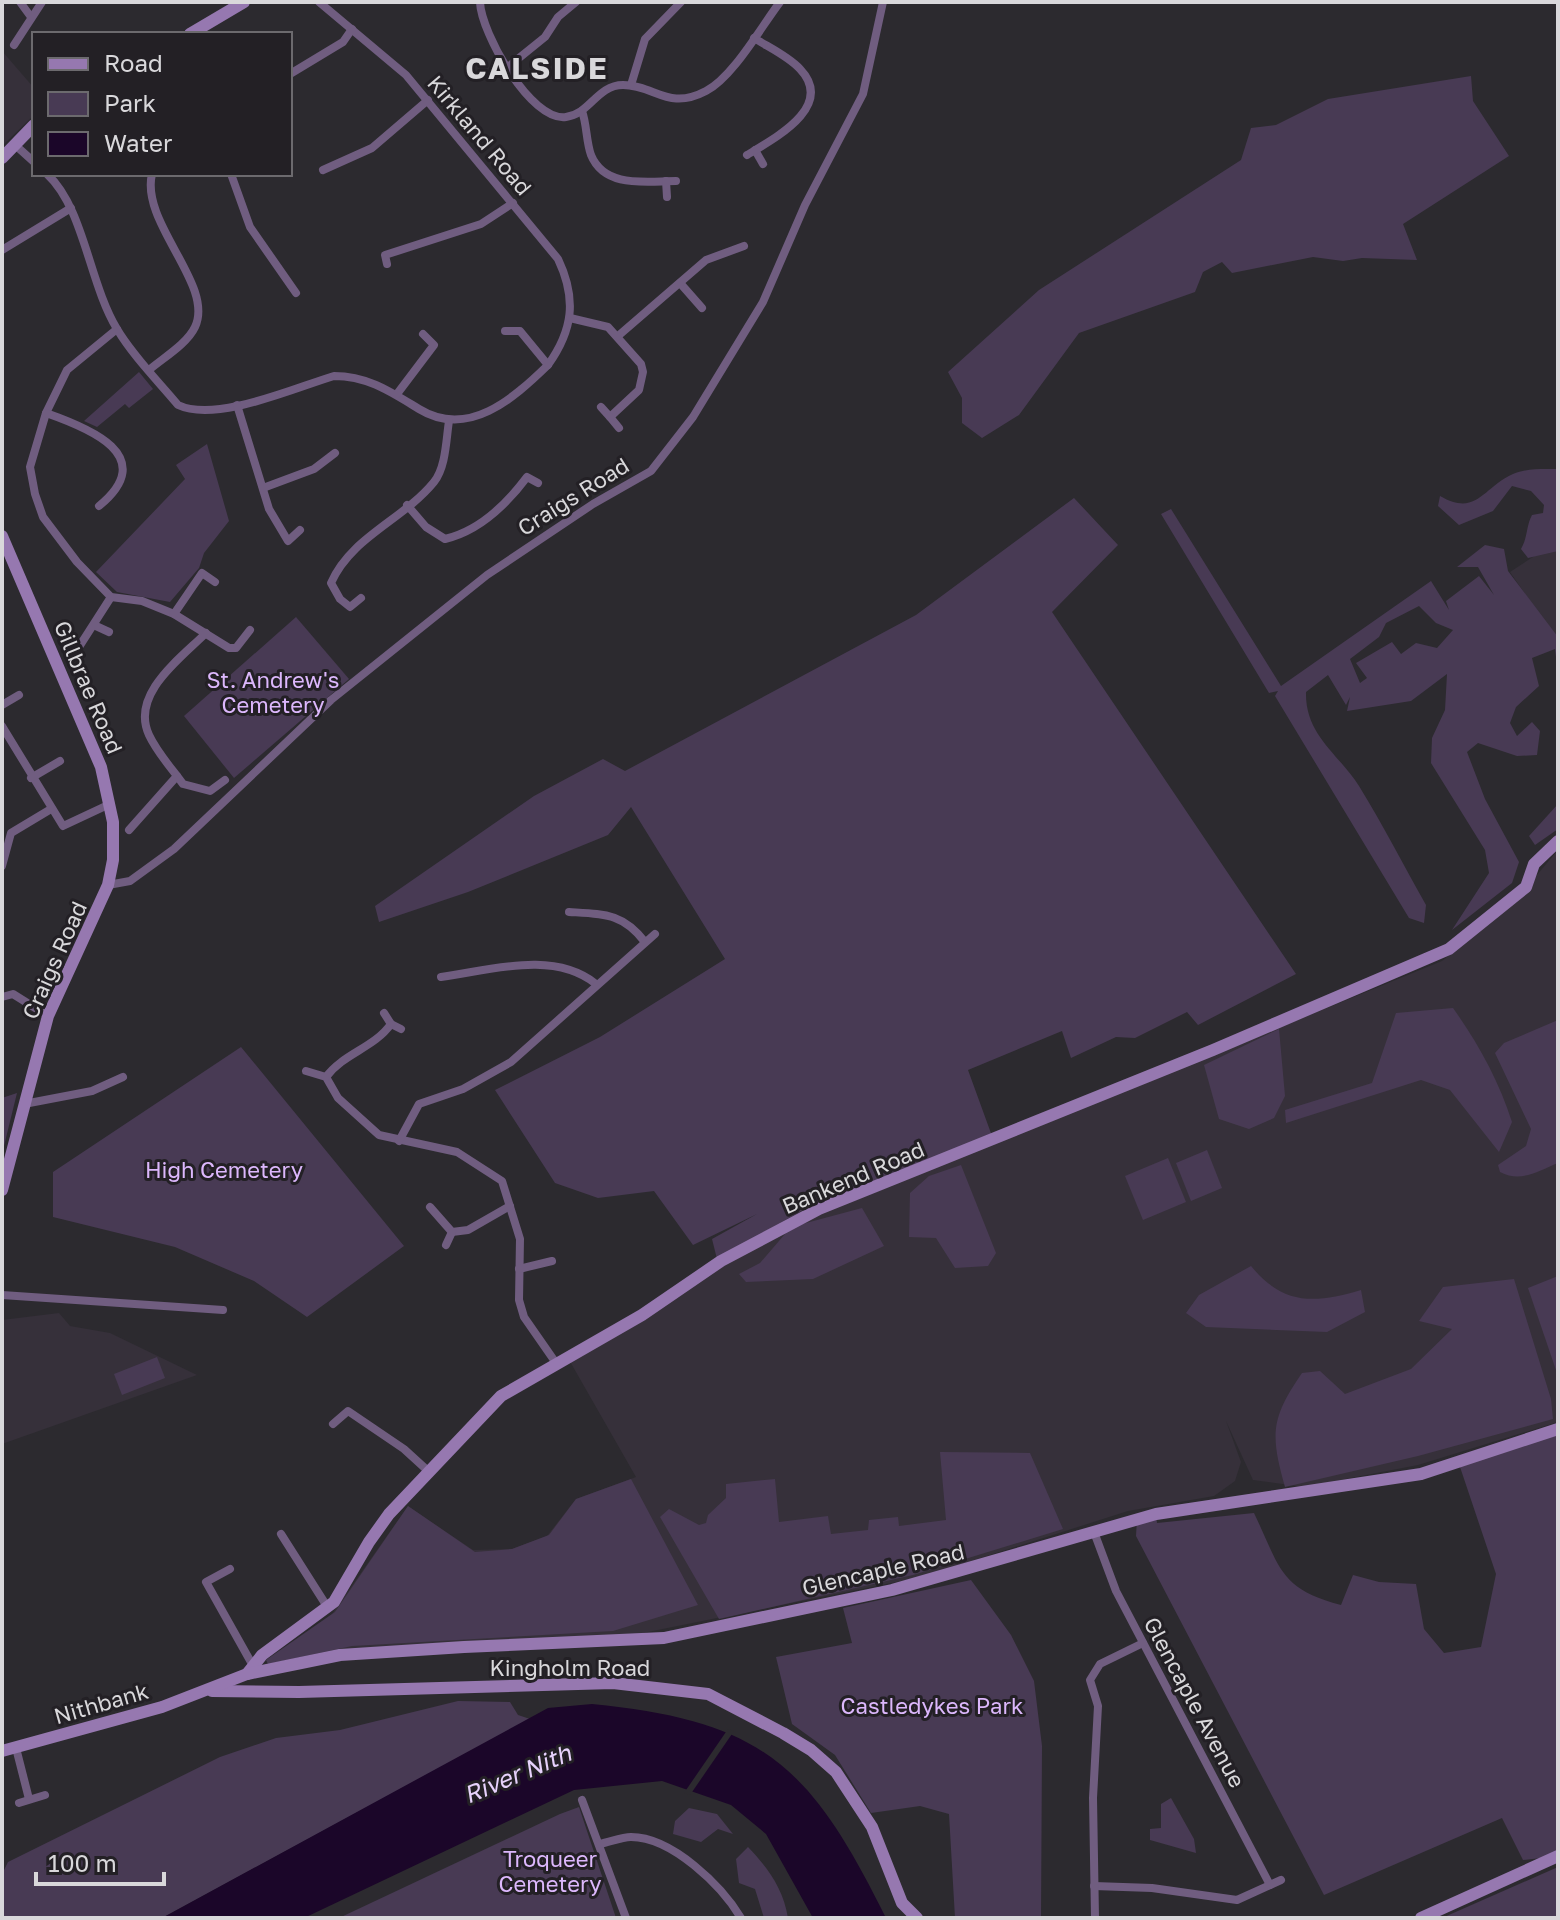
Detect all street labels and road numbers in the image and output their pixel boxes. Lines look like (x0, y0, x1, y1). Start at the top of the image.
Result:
street label: Kirkland Road (422, 70, 538, 200)
street label: Craigs Road (512, 451, 634, 541)
street label: Gillbrae Road (49, 616, 129, 758)
street label: Craigs Road (16, 897, 92, 1023)
street label: Bankend Road (778, 1135, 928, 1219)
street label: Glencaple Road (799, 1537, 967, 1601)
street label: Glencaple Avenue (1139, 1612, 1251, 1792)
street label: Kingholm Road (490, 1654, 650, 1681)
street label: Nithbank (51, 1677, 151, 1729)

